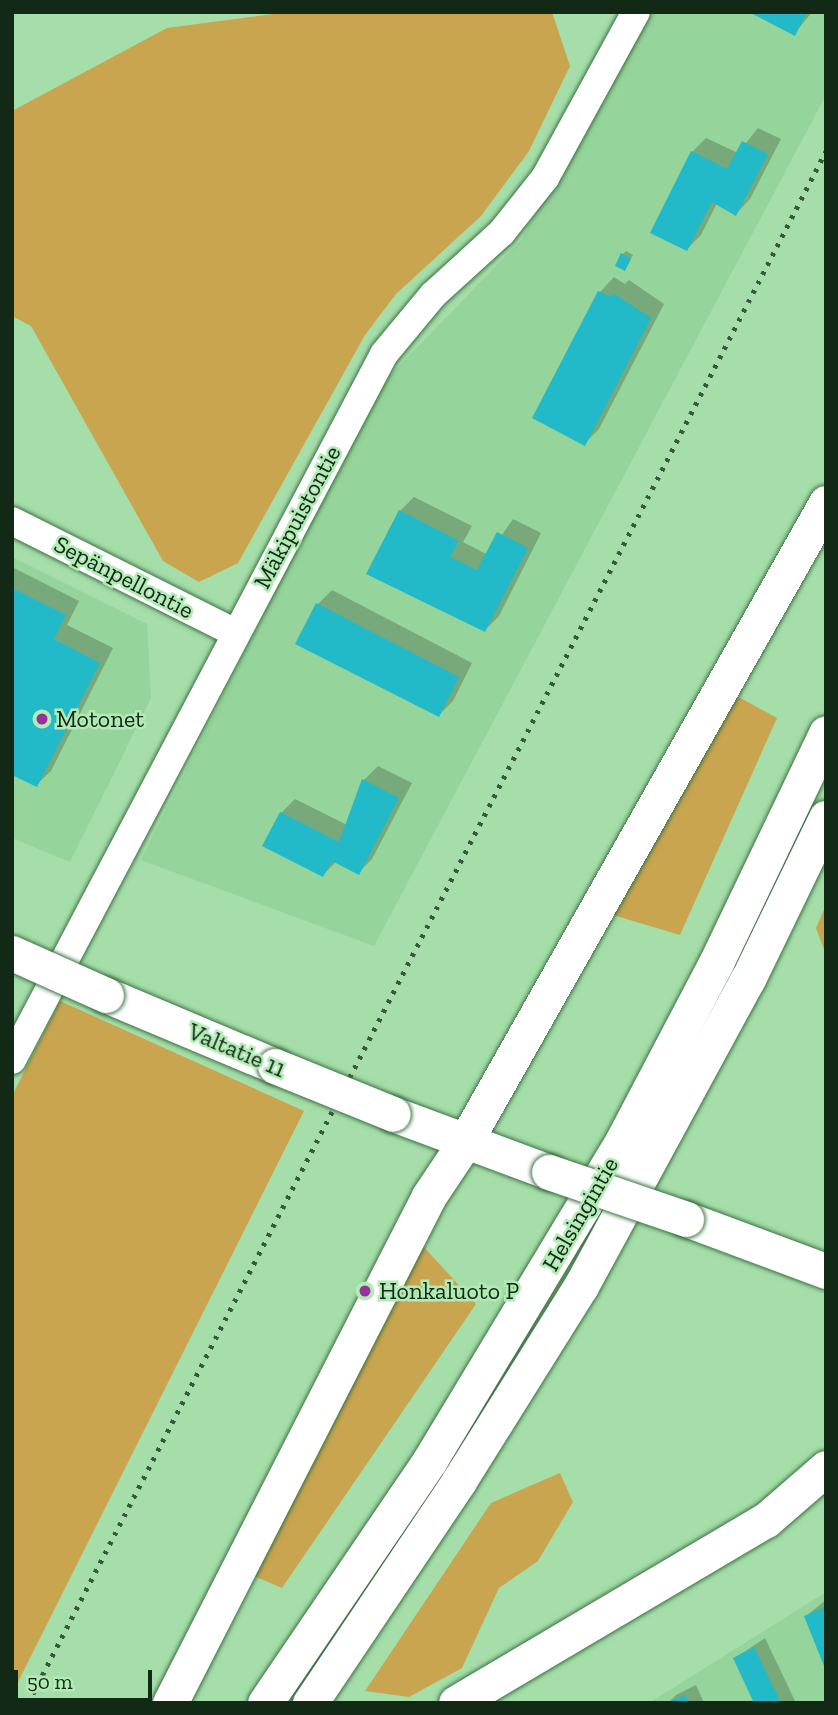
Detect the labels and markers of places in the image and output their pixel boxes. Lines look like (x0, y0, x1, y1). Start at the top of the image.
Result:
place label: Motonet (56, 705, 144, 733)
marker: Motonet (34, 711, 50, 727)
place label: Honkaluoto P (379, 1277, 519, 1305)
marker: Honkaluoto P (357, 1283, 373, 1299)

